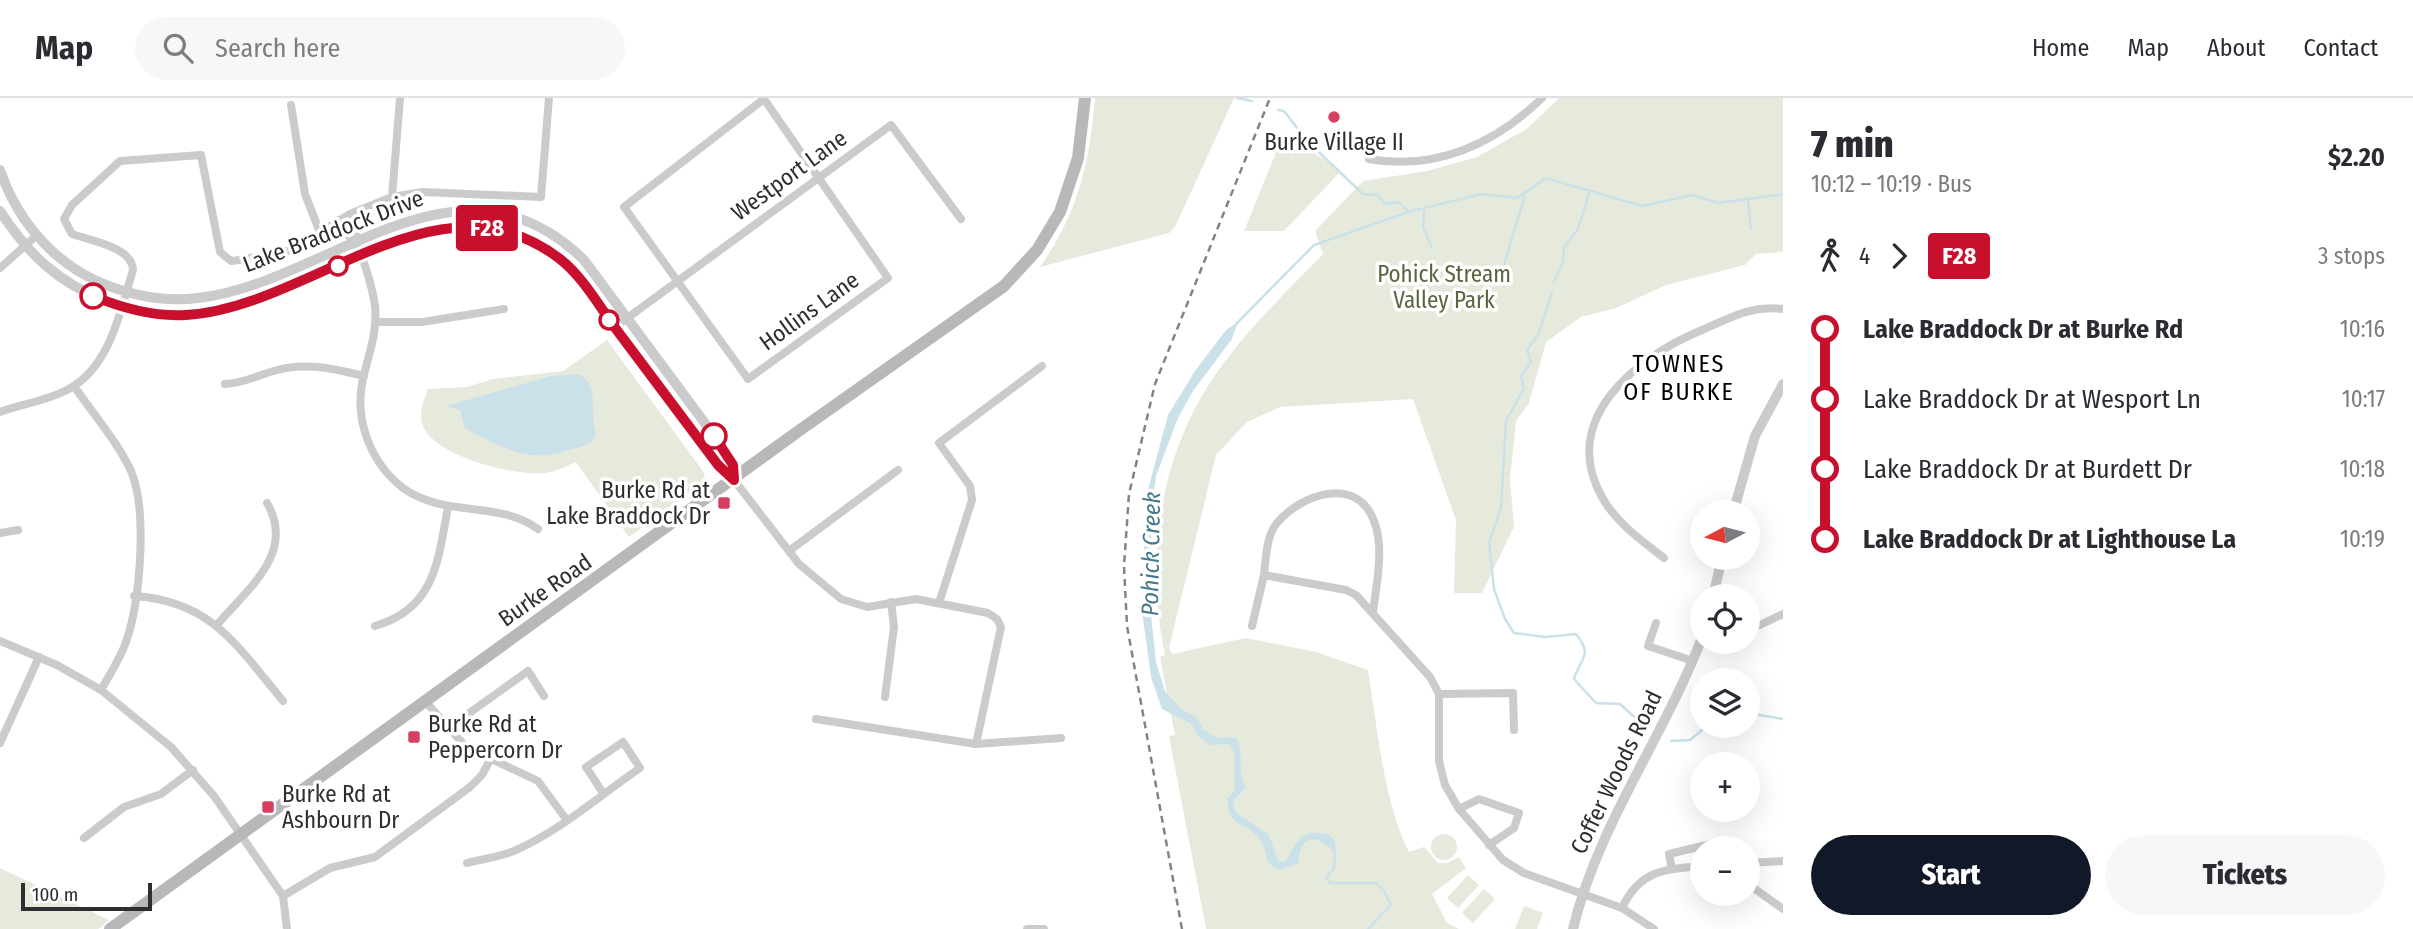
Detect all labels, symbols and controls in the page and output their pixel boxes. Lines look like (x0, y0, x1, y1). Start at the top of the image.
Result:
search box (135, 17, 625, 80)
text: Map (35, 28, 93, 68)
icon: search (159, 29, 197, 67)
text: Search here (215, 33, 340, 64)
text: Home (2032, 34, 2089, 62)
text: Map (2127, 34, 2169, 62)
text: About (2207, 34, 2265, 62)
text: Contact (2303, 34, 2378, 62)
marker: Burke Village II (1326, 109, 1342, 125)
text: 7 min (1811, 121, 1894, 167)
street label: Westport Lane (726, 124, 852, 226)
place label: Burke Village II (1264, 128, 1404, 156)
text: $2.20 (2328, 142, 2385, 173)
text: 10:12 – 10:19 · Bus (1811, 170, 1972, 198)
street label: Lake Braddock Drive (239, 184, 427, 278)
line badge: F28 (447, 205, 527, 251)
text: F28 (470, 214, 504, 242)
icon: walk (1811, 237, 1849, 275)
icon: forward (1880, 237, 1918, 275)
text: 4 (1859, 242, 1870, 270)
text: F28 (1942, 242, 1976, 270)
text: 3 stops (2318, 242, 2385, 270)
unlabelled marker (328, 256, 348, 276)
park label: Pohick Stream Valley Park (1377, 260, 1511, 314)
street label: Hollins Lane (754, 266, 864, 356)
unlabelled marker (80, 283, 106, 309)
unlabelled marker (599, 310, 619, 330)
text: Lake Braddock Dr at Burke Rd (1863, 314, 2183, 345)
text: 10:16 (2340, 315, 2385, 343)
district label: TOWNES OF BURKE (1623, 350, 1735, 406)
text: Lake Braddock Dr at Wesport Ln (1863, 384, 2201, 415)
text: 10:17 (2342, 385, 2385, 413)
unlabelled marker (701, 423, 727, 449)
text: Lake Braddock Dr at Burdett Dr (1863, 454, 2192, 485)
text: 10:18 (2340, 455, 2385, 483)
place label: Burke Rd at Lake Braddock Dr (546, 476, 710, 530)
water label: Pohick Creek (1136, 491, 1166, 616)
marker: Burke Rd at Lake Braddock Dr (716, 495, 732, 511)
north arrow (1690, 500, 1760, 570)
map controls (1690, 500, 1760, 906)
text: Lake Braddock Dr at Lighthouse La (1863, 524, 2236, 555)
text: 10:19 (2340, 525, 2385, 553)
street label: Burke Road (493, 548, 597, 632)
button: locate (1690, 584, 1760, 654)
button: layers (1690, 668, 1760, 738)
street label: Coffer Woods Road (1564, 686, 1668, 858)
place label: Burke Rd at Peppercorn Dr (428, 710, 562, 764)
marker: Burke Rd at Peppercorn Dr (406, 729, 422, 745)
button: + (1690, 752, 1760, 822)
place label: Burke Rd at Ashbourn Dr (282, 780, 399, 834)
marker: Burke Rd at Ashbourn Dr (260, 799, 276, 815)
button: Start (1811, 835, 2091, 915)
button: Tickets (2105, 835, 2385, 915)
button: − (1690, 836, 1760, 906)
scale bar (21, 880, 152, 912)
text: 100 m (32, 883, 78, 906)

